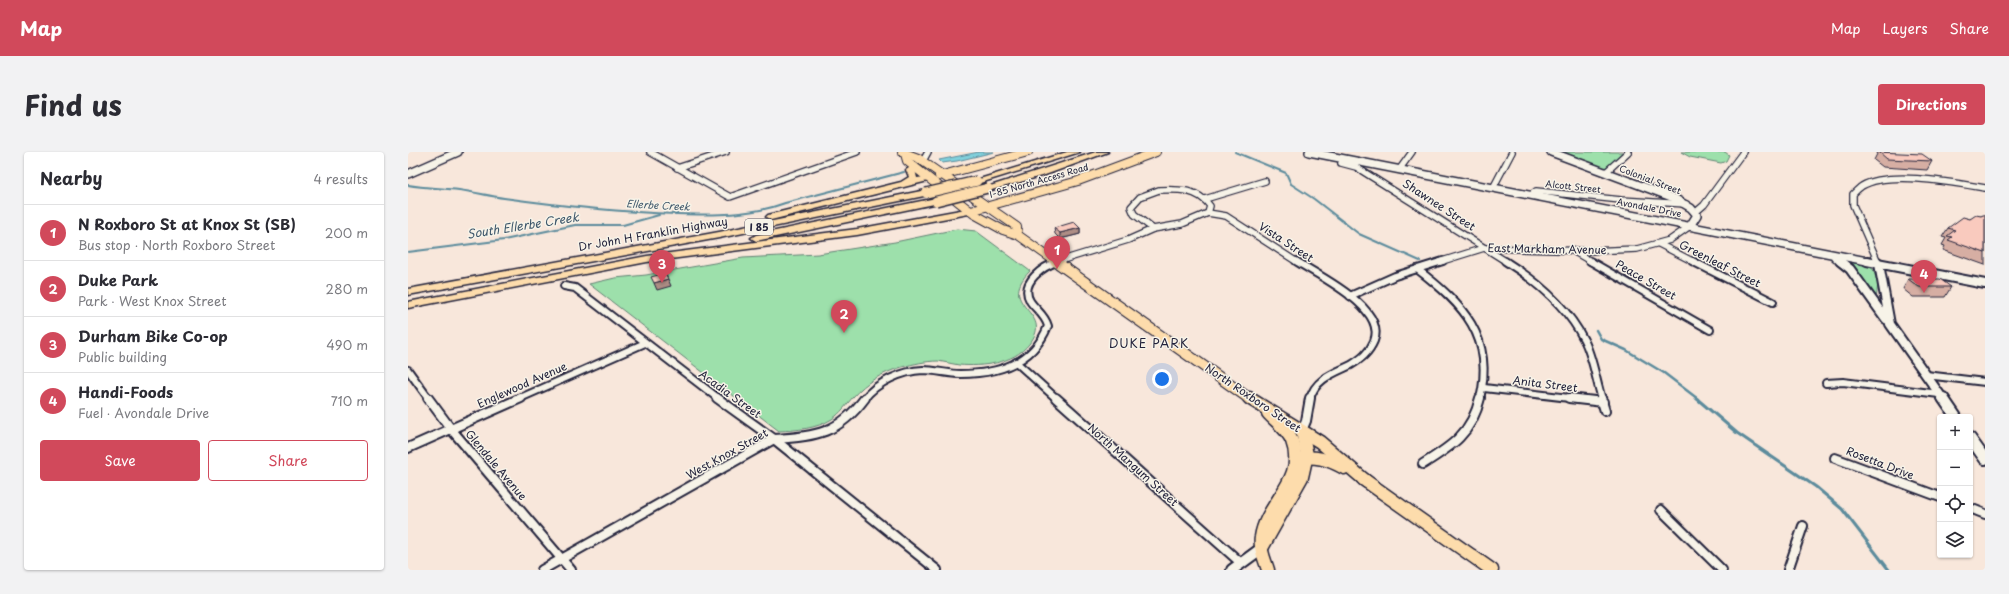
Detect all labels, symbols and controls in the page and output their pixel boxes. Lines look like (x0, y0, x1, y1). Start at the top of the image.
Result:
text: Map (20, 14, 62, 42)
text: Map (1831, 18, 1861, 39)
text: Layers (1883, 18, 1928, 39)
text: Share (1950, 18, 1989, 39)
text: Find us (24, 83, 122, 126)
button: Directions (1878, 84, 1985, 125)
street label: I-85 North Access Road (988, 159, 1090, 201)
street label: Colonial Street (1617, 161, 1684, 197)
text: Nearby (40, 165, 102, 191)
text: 4 results (314, 169, 368, 188)
street label: Shawnee Street (1399, 175, 1480, 235)
street label: Alcott Street (1545, 176, 1602, 196)
street label: Avondale Drive (1616, 194, 1683, 220)
water label: Ellerbe Creek (626, 195, 691, 214)
water label: South Ellerbe Creek (466, 207, 581, 243)
text: N Roxboro St at Knox St (SB) (78, 212, 296, 235)
street label: Dr John H Franklin Highway (577, 212, 729, 255)
street label: Vista Street (1255, 217, 1317, 266)
road number: I 85 (745, 219, 773, 235)
text: 1 (50, 223, 56, 242)
text: 200 m (325, 223, 368, 242)
text: Bus stop · North Roxboro Street (78, 235, 275, 254)
pin: 1 (1044, 236, 1070, 269)
street label: Greenleaf Street (1676, 236, 1764, 292)
street label: East Markham Avenue (1487, 239, 1607, 258)
pin: 3 (649, 250, 675, 283)
street label: Peace Street (1613, 255, 1680, 304)
pin: 4 (1911, 260, 1937, 293)
text: Duke Park (78, 268, 158, 291)
text: 2 (48, 279, 58, 298)
text: 280 m (326, 279, 368, 298)
text: Park · West Knox Street (78, 291, 227, 310)
pin: 2 (831, 300, 857, 333)
text: Durham Bike Co-op (78, 324, 228, 347)
district label: DUKE PARK (1109, 334, 1189, 352)
text: 3 (49, 335, 57, 354)
text: 490 m (326, 335, 368, 354)
text: Public building (78, 347, 167, 366)
street label: Englewood Avenue (474, 357, 569, 412)
street label: North Roxboro Street (1202, 359, 1305, 436)
street label: Acadia Street (696, 365, 765, 422)
your location (1152, 369, 1172, 389)
street label: Anita Street (1512, 371, 1579, 396)
text: Handi-Foods (78, 380, 173, 403)
text: 4 (49, 391, 57, 410)
text: 710 m (331, 391, 368, 410)
text: Fuel · Avondale Drive (78, 403, 209, 422)
map controls (1937, 414, 1973, 558)
button: + (1937, 414, 1973, 450)
street label: North Mangum Street (1084, 419, 1183, 510)
street label: West Knox Street (683, 424, 771, 483)
street label: Glendale Avenue (462, 426, 531, 504)
button: Save (40, 440, 200, 481)
button: Share (208, 440, 368, 481)
street label: Rosetta Drive (1844, 442, 1917, 483)
button: − (1937, 450, 1973, 486)
button: locate (1937, 486, 1973, 522)
button: layers (1937, 522, 1973, 558)

